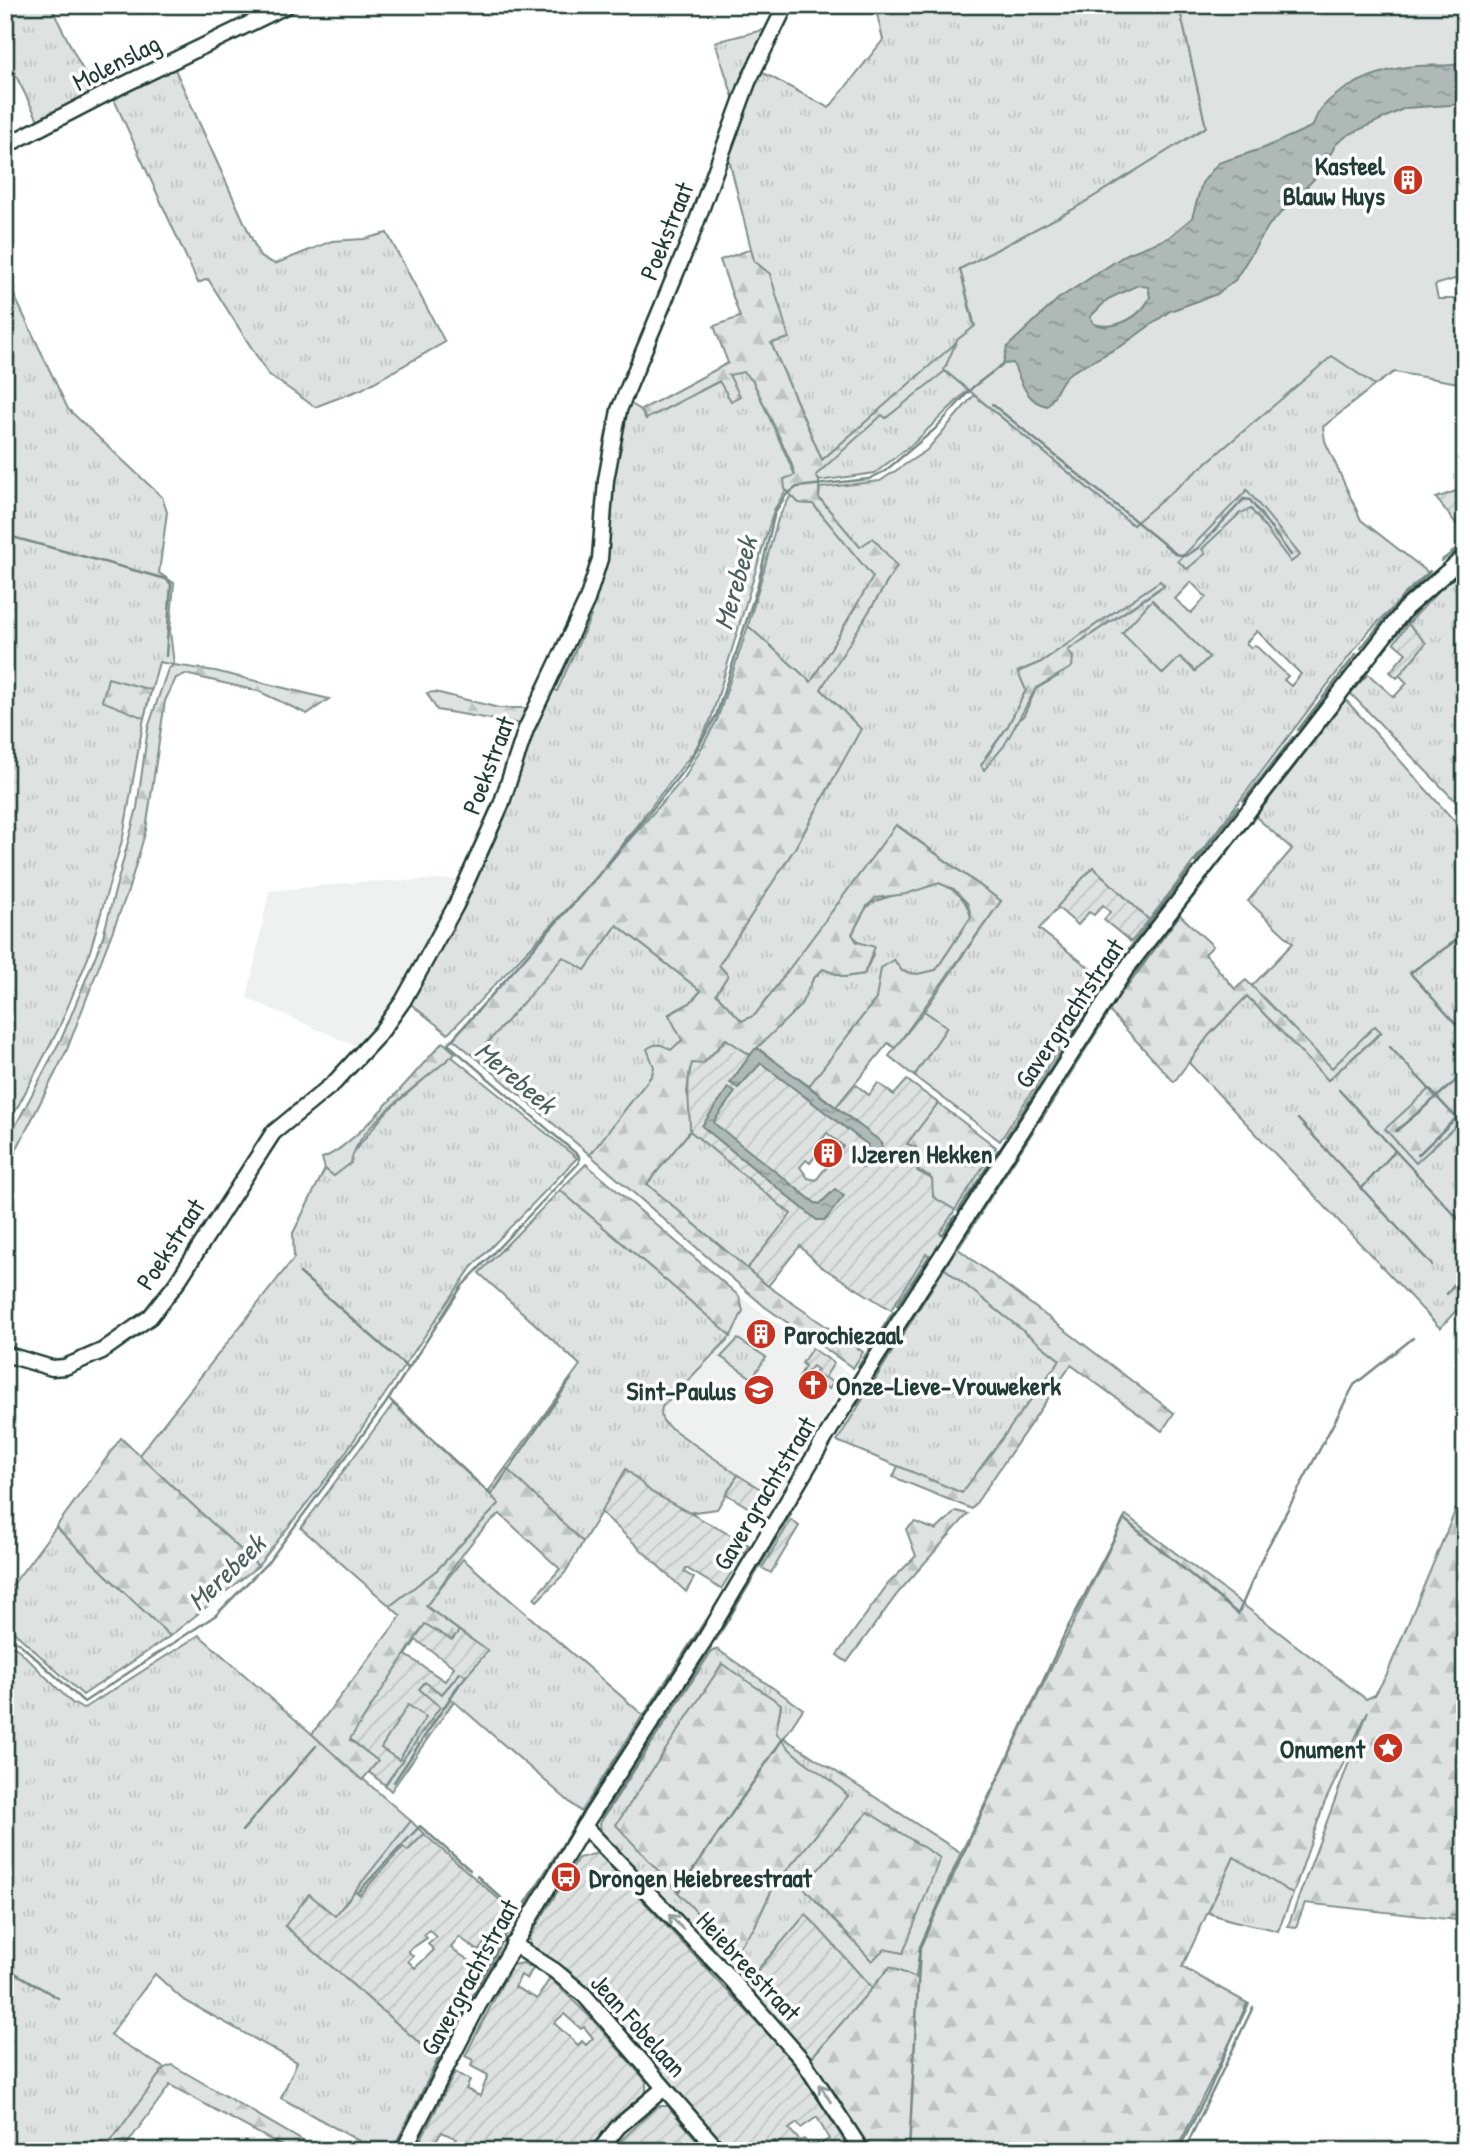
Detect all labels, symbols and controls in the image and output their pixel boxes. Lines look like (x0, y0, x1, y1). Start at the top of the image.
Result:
street label: Molenslag (66, 25, 166, 99)
place label: Kasteel Blauw Huys (1283, 148, 1386, 214)
building icon: Kasteel Blauw Huys (1391, 163, 1425, 197)
street label: Poekstraat (631, 176, 702, 285)
water label: Merebeek (704, 530, 767, 634)
street label: Poekstraat (453, 710, 523, 819)
street label: Gavergrachtstraat (1006, 930, 1133, 1095)
water label: Merebeek (467, 1032, 566, 1124)
building icon: IJzeren Hekken (811, 1136, 845, 1170)
place label: IJzeren Hekken (851, 1136, 993, 1171)
street label: Poekstraat (127, 1191, 213, 1296)
building icon: Parochiezaal (744, 1317, 778, 1351)
place label: Parochiezaal (784, 1317, 904, 1352)
church icon: Onze-Lieve-Vrouwekerk (796, 1368, 830, 1402)
place label: Onze-Lieve-Vrouwekerk (836, 1368, 1061, 1403)
place label: Sint-Paulus (627, 1373, 736, 1408)
school or university icon: Sint-Paulus (742, 1373, 776, 1407)
street label: Gavergrachtstraat (704, 1409, 824, 1576)
water label: Merebeek (179, 1524, 275, 1619)
place label: Onument (1280, 1731, 1366, 1766)
place icon: Onument (1371, 1731, 1405, 1765)
bus stop icon: Drongen Heiebreestraat (549, 1860, 583, 1894)
place label: Drongen Heiebreestraat (589, 1860, 813, 1896)
street label: Gavergrachtstraat (412, 1892, 527, 2061)
street label: Heiebreestraat (689, 1903, 810, 2029)
one-way arrow (667, 1914, 684, 1931)
street label: Jean Fobelaan (583, 1966, 695, 2084)
one-way arrow (818, 2084, 833, 2103)

